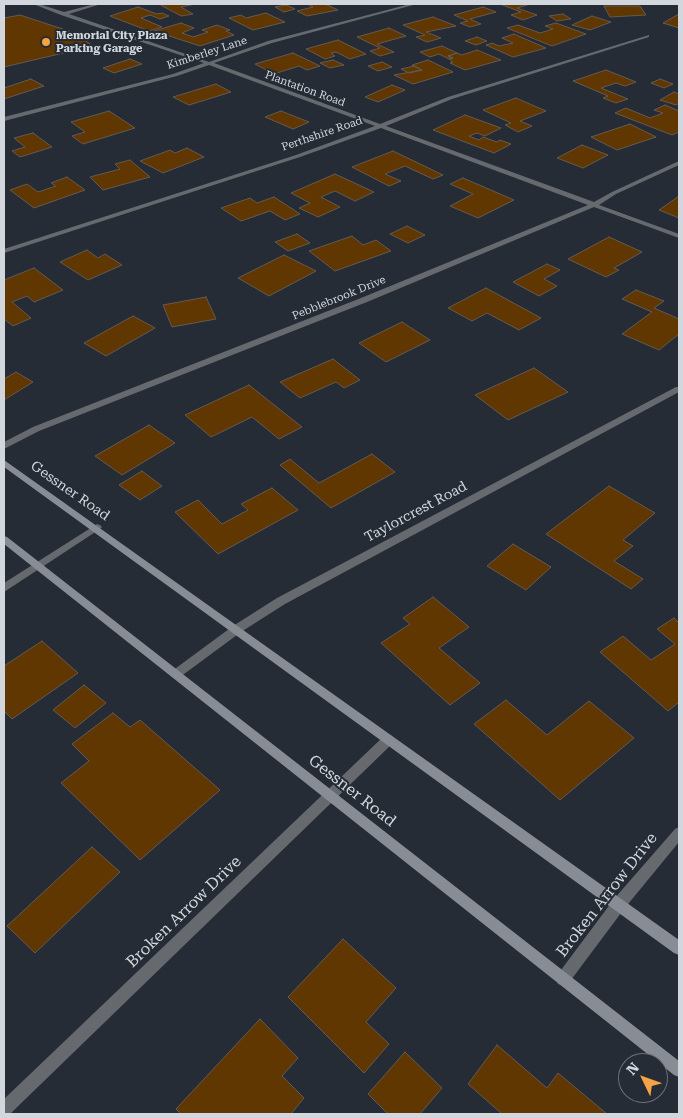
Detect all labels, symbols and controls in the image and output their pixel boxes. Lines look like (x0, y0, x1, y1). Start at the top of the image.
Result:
place label: Memorial City Plaza Parking Garage (56, 29, 167, 55)
street label: Kimberley Lane (165, 34, 249, 72)
marker: Memorial City Plaza Parking Garage (40, 36, 52, 48)
street label: Plantation Road (263, 68, 347, 110)
street label: Perthshire Road (280, 114, 364, 154)
street label: Pebblebrook Drive (290, 273, 388, 323)
street label: Gessner Road (27, 458, 113, 524)
street label: Taylorcrest Road (362, 478, 470, 546)
street label: Gessner Road (304, 751, 400, 831)
street label: Broken Arrow Drive (552, 829, 662, 961)
street label: Broken Arrow Drive (122, 852, 246, 972)
north arrow (618, 1053, 668, 1103)
text: N (623, 1059, 642, 1078)

